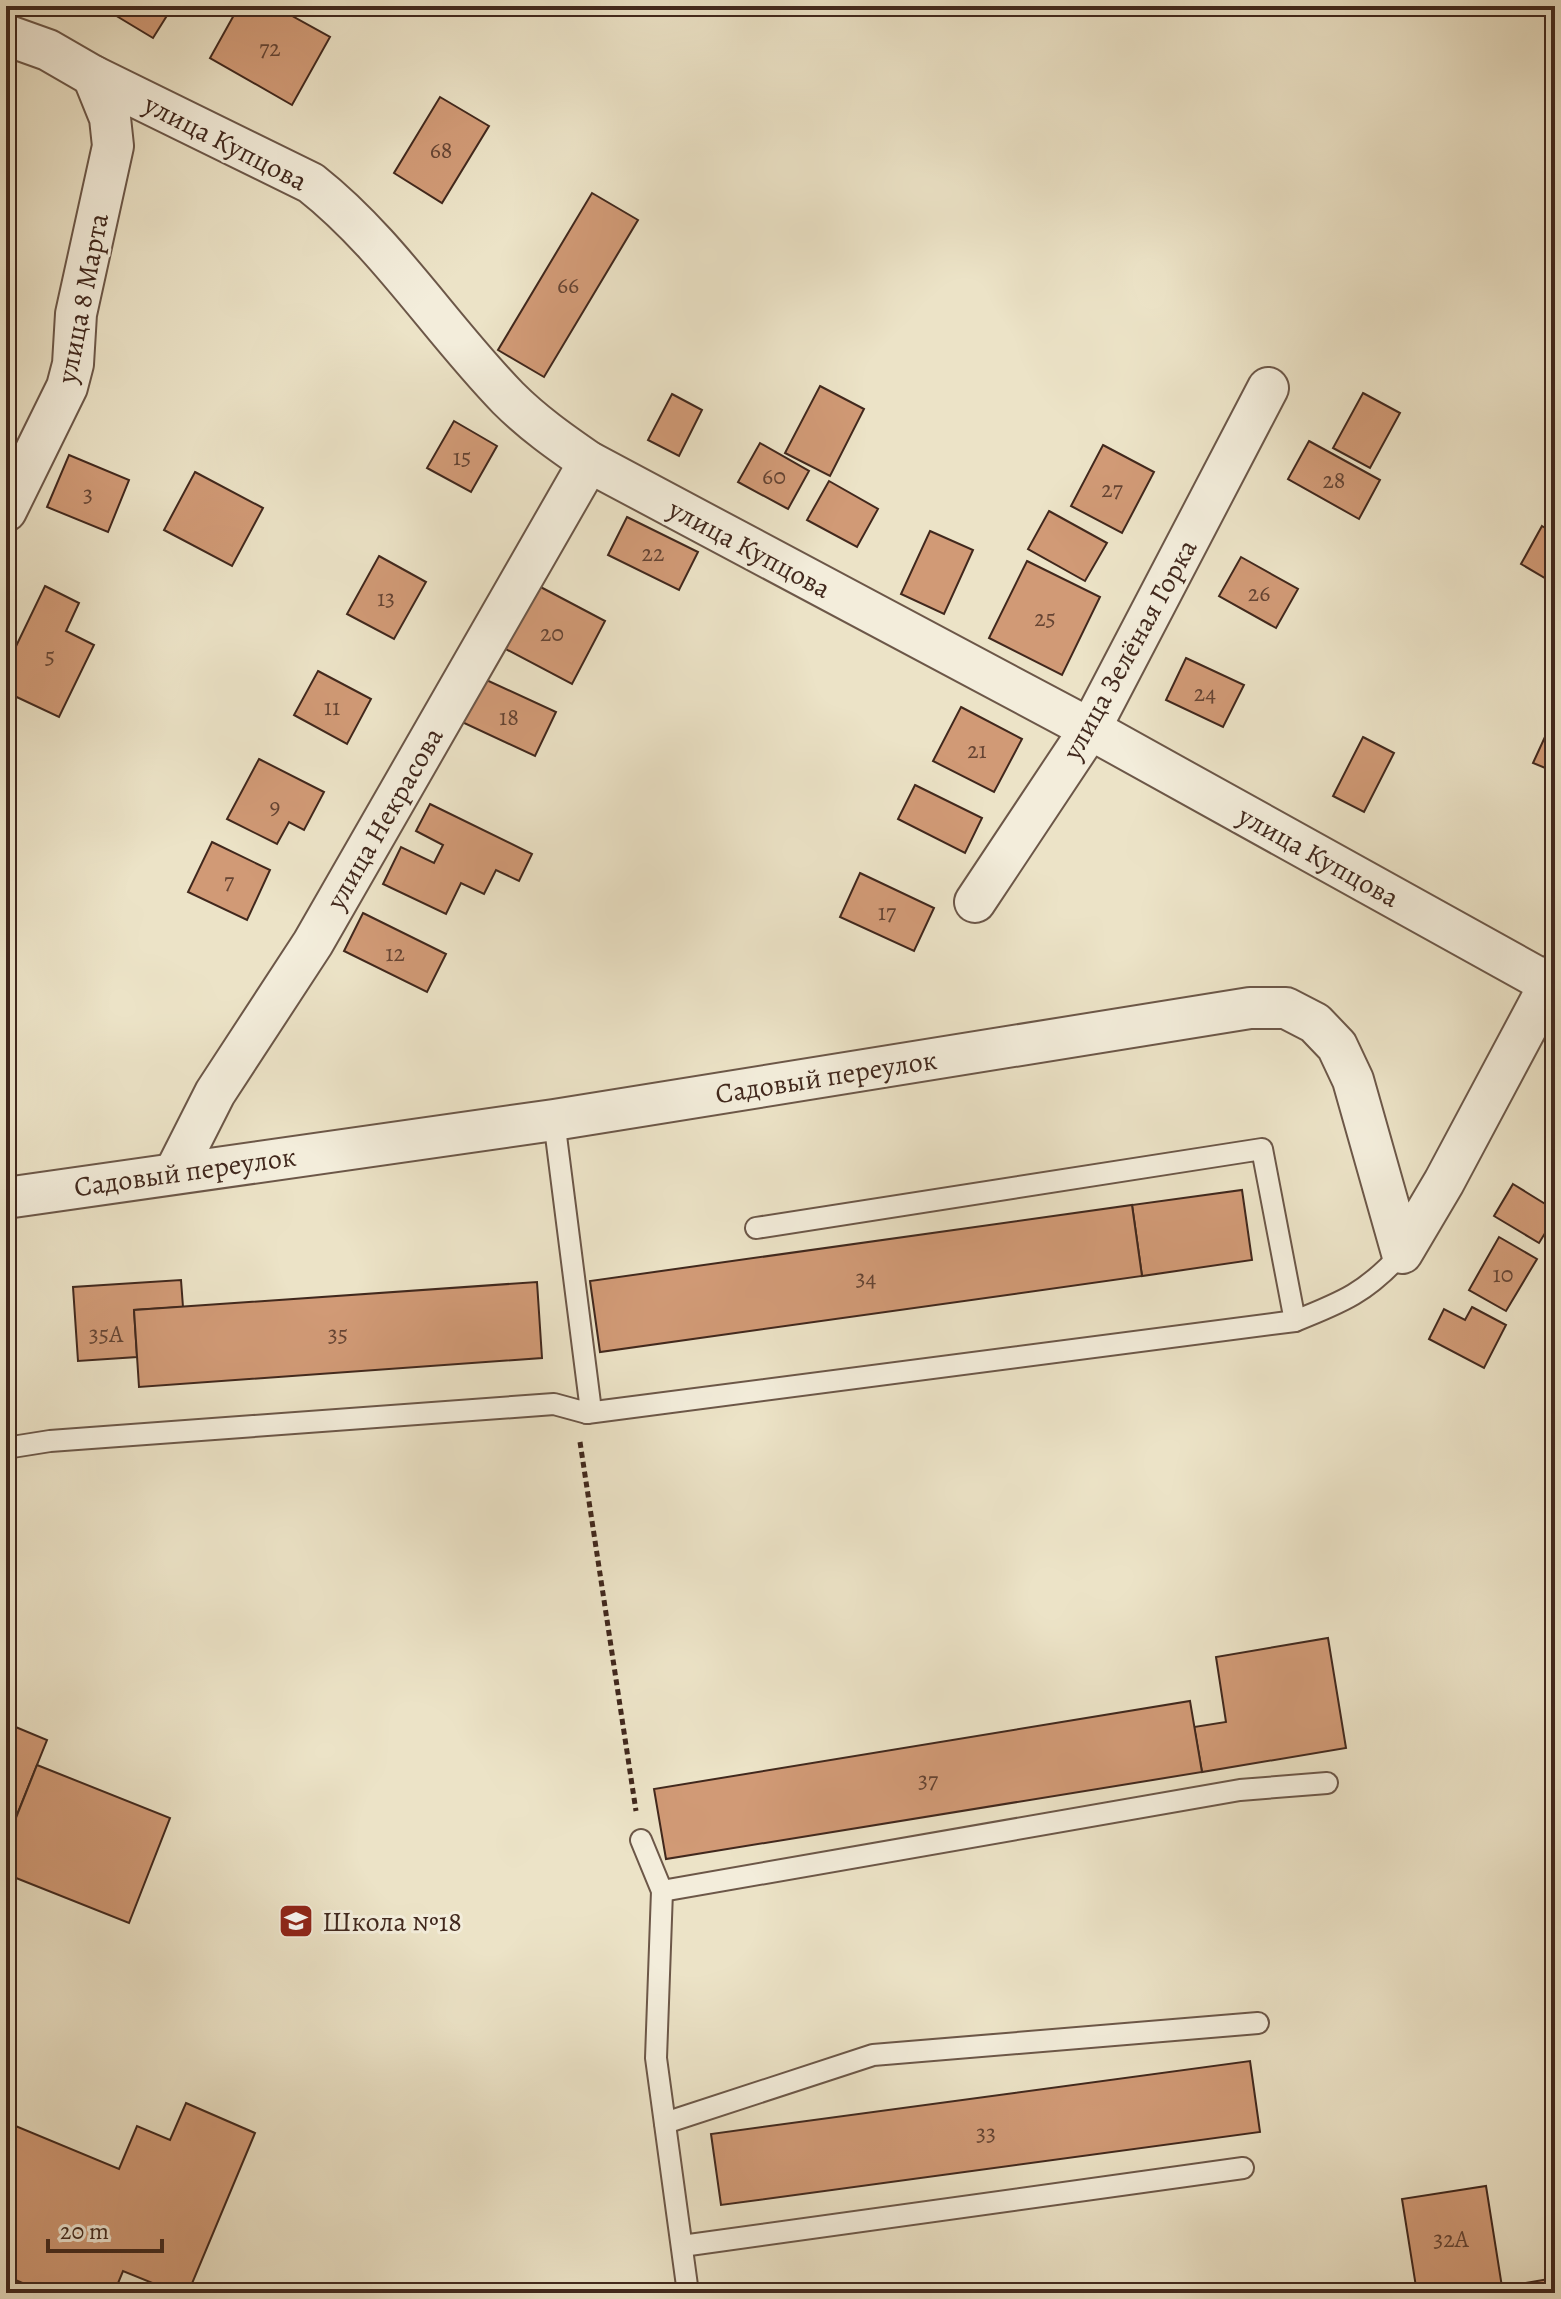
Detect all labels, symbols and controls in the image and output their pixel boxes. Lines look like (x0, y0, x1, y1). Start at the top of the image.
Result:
house number: 72 (259, 32, 281, 64)
street label: улица Купцова (136, 85, 314, 200)
house number: 68 (430, 134, 452, 166)
street label: улица 8 Марта (48, 210, 118, 388)
house number: 66 (557, 269, 579, 301)
house number: 15 (453, 441, 471, 473)
house number: 60 (762, 460, 786, 492)
house number: 28 (1322, 464, 1346, 496)
house number: 27 (1101, 473, 1124, 505)
house number: 3 (83, 478, 93, 510)
street label: улица Купцова (661, 490, 837, 608)
street label: улица Зелёная Горка (1053, 532, 1206, 768)
house number: 22 (642, 537, 664, 569)
house number: 26 (1248, 577, 1270, 609)
house number: 13 (377, 582, 395, 614)
house number: 25 (1034, 602, 1056, 634)
house number: 20 (540, 617, 564, 649)
house number: 5 (45, 640, 55, 672)
house number: 24 (1194, 677, 1216, 709)
house number: 11 (324, 691, 340, 723)
house number: 18 (499, 701, 519, 733)
street label: улица Некрасова (317, 720, 453, 917)
house number: 21 (967, 734, 987, 766)
house number: 9 (270, 790, 280, 822)
street label: улица Купцова (1230, 796, 1406, 917)
house number: 7 (224, 865, 235, 897)
house number: 17 (878, 896, 897, 928)
house number: 12 (385, 937, 405, 969)
street label: Садовый переулок (713, 1041, 940, 1113)
street label: Садовый переулок (72, 1138, 299, 1206)
house number: 10 (1493, 1258, 1514, 1290)
house number: 34 (856, 1262, 877, 1294)
house number: 35А (89, 1318, 124, 1350)
house number: 35 (328, 1318, 348, 1350)
house number: 37 (918, 1764, 939, 1796)
school or university icon: Школа №18 (277, 1902, 315, 1940)
place label: Школа №18 (322, 1903, 462, 1941)
house number: 33 (976, 2117, 996, 2149)
scale bar (48, 2203, 162, 2253)
text: 20 m (60, 2215, 109, 2247)
house number: 32А (1433, 2223, 1470, 2255)

